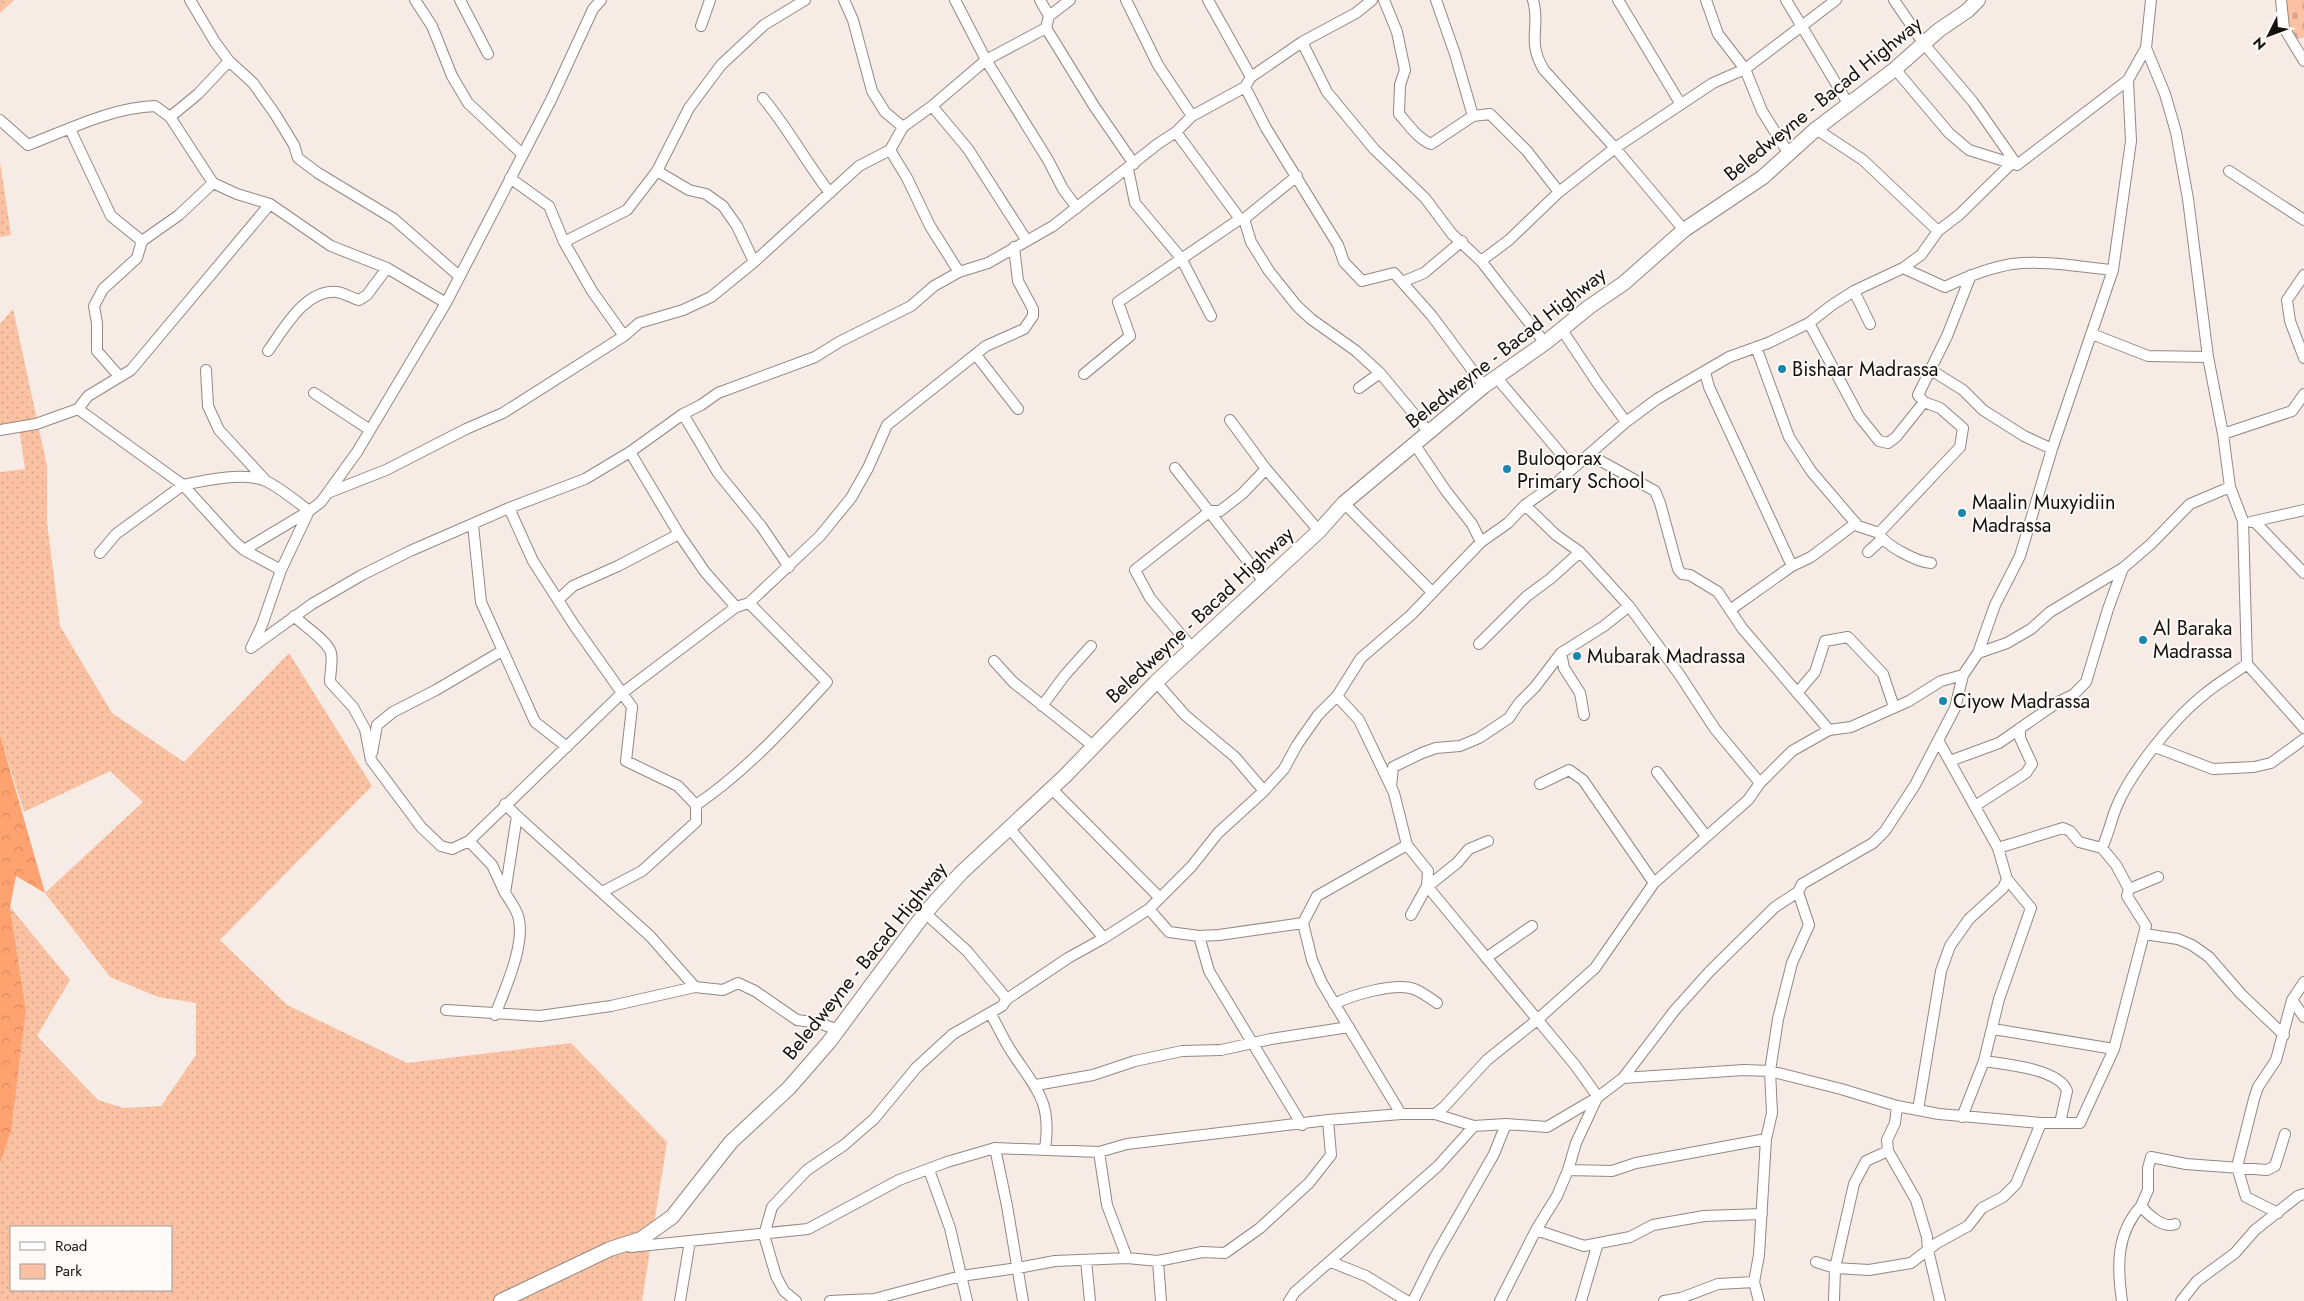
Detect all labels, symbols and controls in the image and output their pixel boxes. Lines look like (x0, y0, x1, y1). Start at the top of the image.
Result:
street label: Beledweyne - Bacad Highway (1718, 10, 1928, 188)
north arrow (2244, 10, 2294, 60)
text: N (2248, 33, 2270, 55)
street label: Beledweyne - Bacad Highway (1400, 260, 1613, 436)
place label: Bishaar Madrassa (1792, 355, 1938, 384)
marker: Bishaar Madrassa (1776, 363, 1788, 375)
place label: Buloqorax Primary School (1517, 444, 1645, 496)
marker: Buloqorax Primary School (1501, 463, 1513, 475)
place label: Maalin Muxyidiin Madrassa (1972, 488, 2115, 540)
marker: Maalin Muxyidiin Madrassa (1956, 507, 1968, 519)
street label: Beledweyne - Bacad Highway (1100, 520, 1301, 710)
place label: Al Baraka Madrassa (2153, 614, 2232, 666)
marker: Al Baraka Madrassa (2137, 634, 2149, 646)
place label: Mubarak Madrassa (1587, 642, 1745, 671)
marker: Mubarak Madrassa (1571, 650, 1583, 662)
place label: Ciyow Madrassa (1953, 687, 2090, 716)
marker: Ciyow Madrassa (1937, 695, 1949, 707)
street label: Beledweyne - Bacad Highway (776, 856, 954, 1066)
legend (10, 1226, 172, 1291)
text: Road (55, 1235, 87, 1257)
text: Park (55, 1260, 82, 1282)

